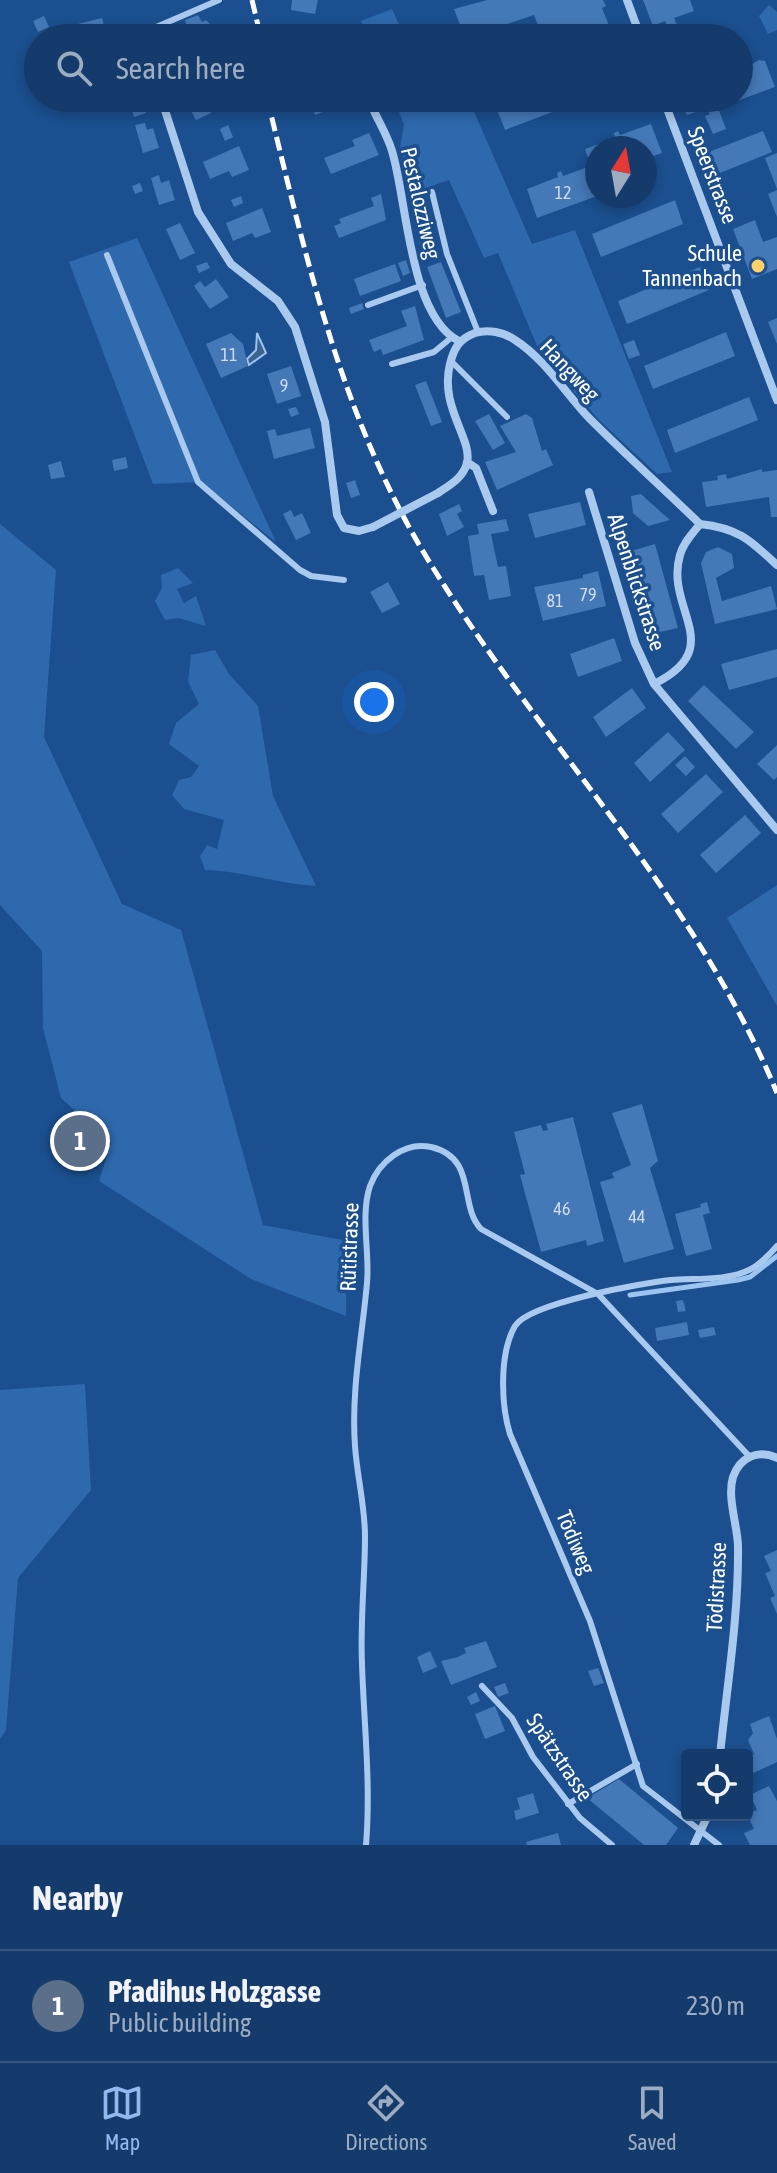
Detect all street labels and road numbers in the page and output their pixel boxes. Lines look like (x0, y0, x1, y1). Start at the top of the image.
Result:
street label: Speerstrasse (683, 123, 743, 227)
street label: Pestalozziweg (396, 145, 447, 262)
street label: Hangweg (535, 334, 606, 407)
street label: Alpenblickstrasse (603, 510, 671, 654)
street label: Rütistrasse (334, 1202, 364, 1292)
street label: Tödiweg (551, 1506, 601, 1578)
street label: Tödistrasse (701, 1541, 731, 1633)
street label: Spätzstrasse (521, 1708, 599, 1806)

